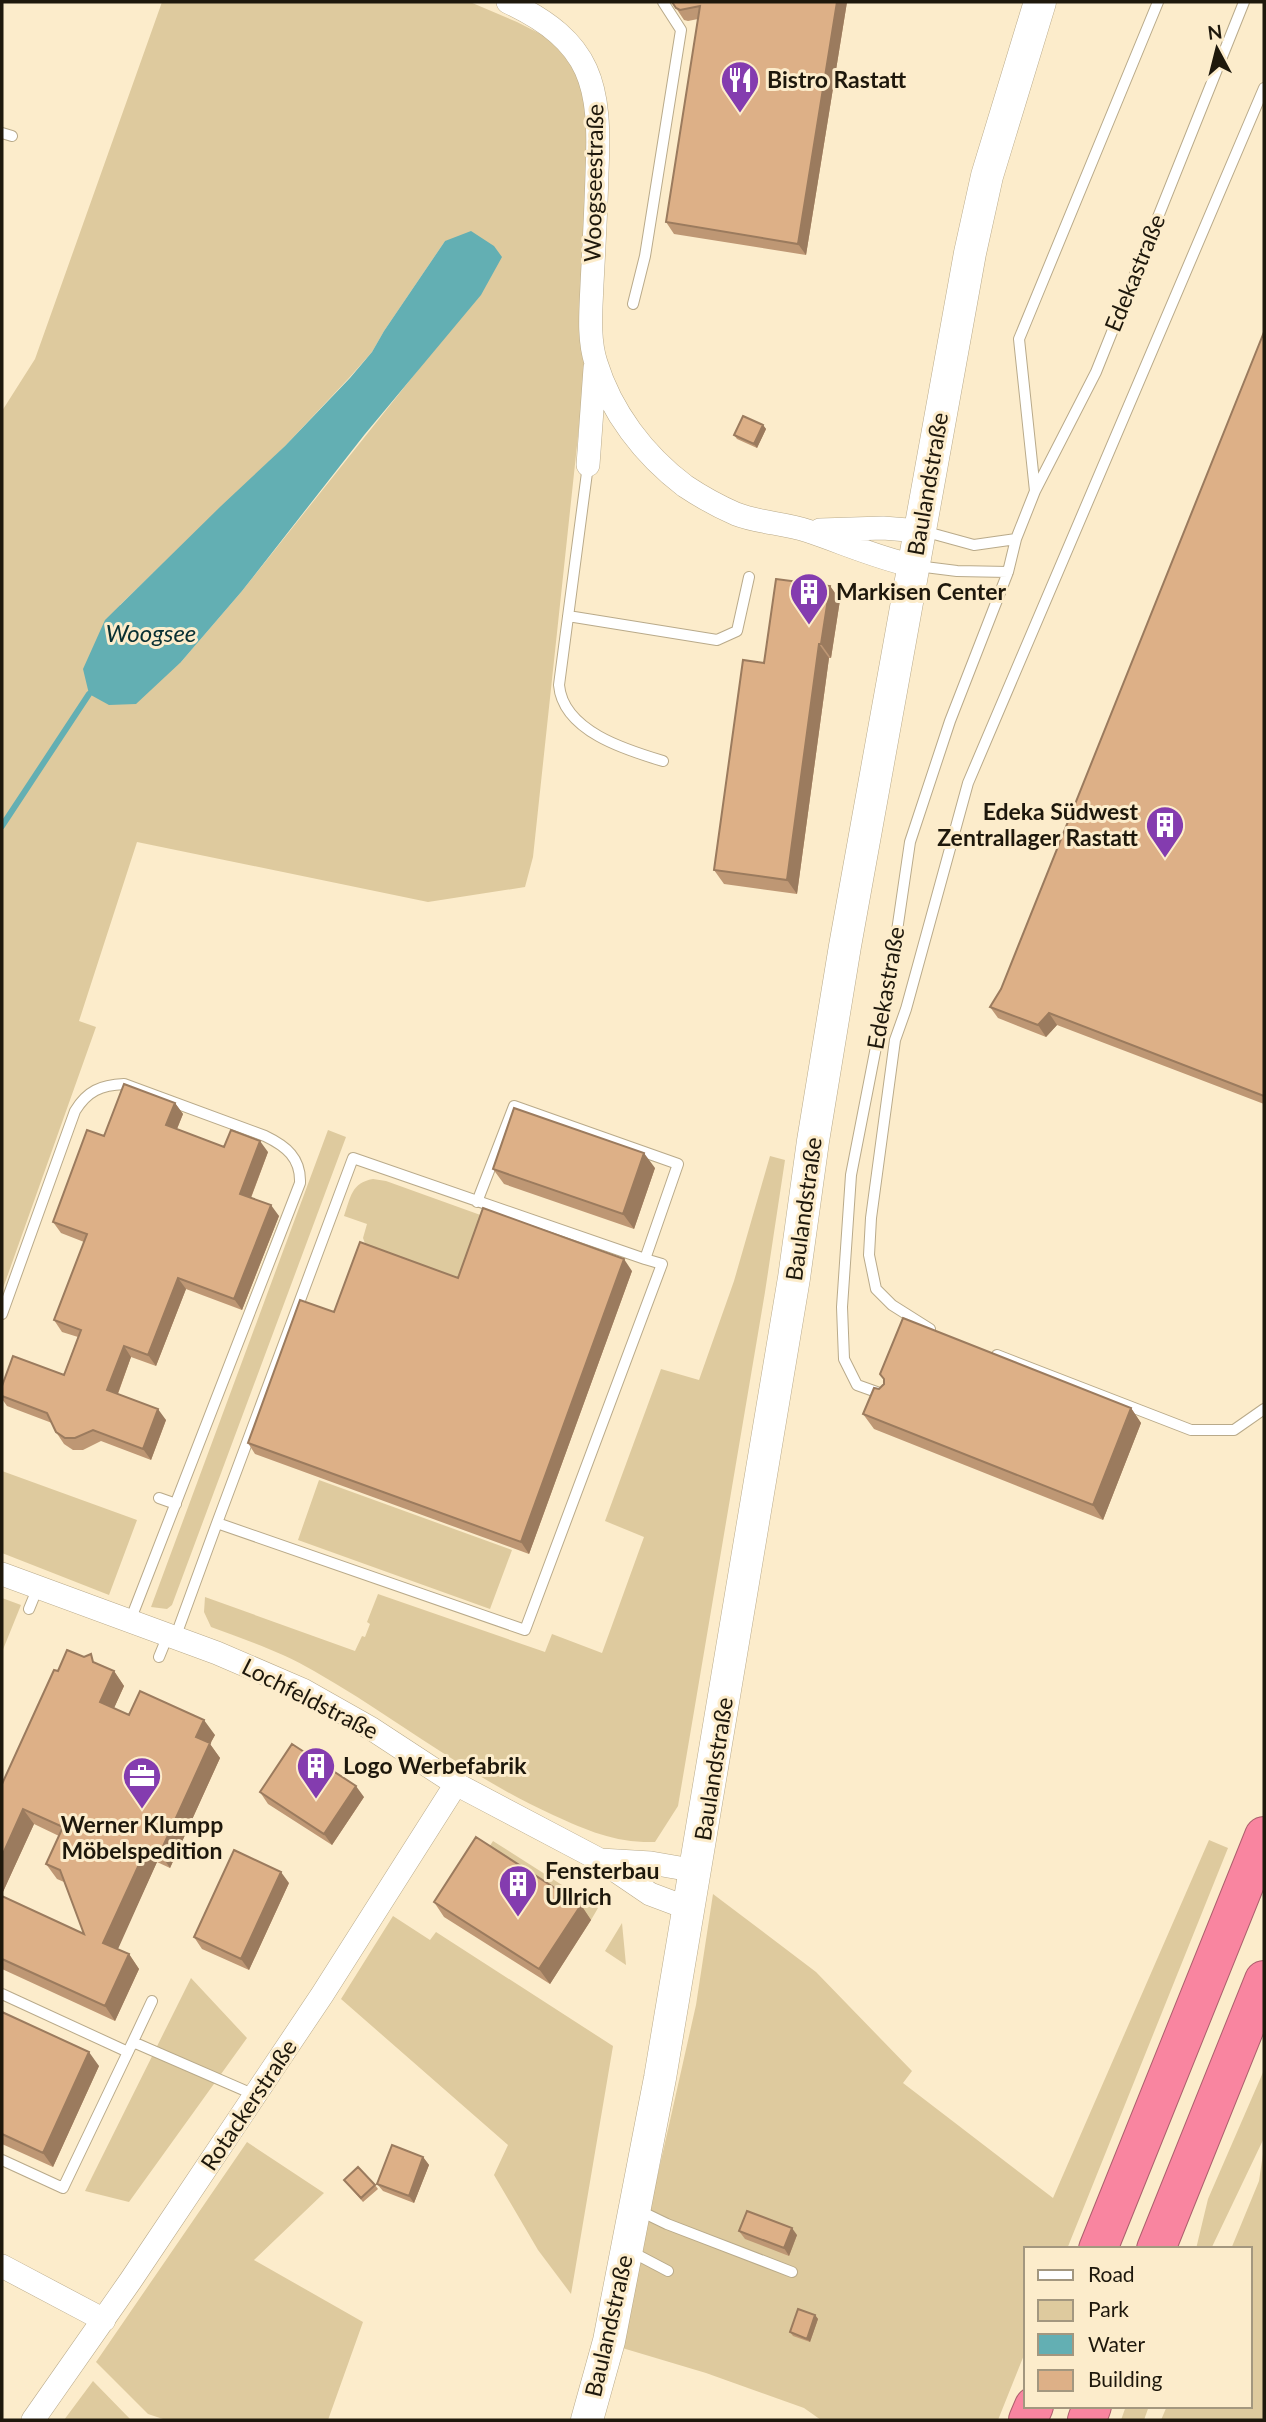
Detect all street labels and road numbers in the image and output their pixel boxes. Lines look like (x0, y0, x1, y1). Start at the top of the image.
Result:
street label: Woogseestraße (578, 104, 608, 262)
street label: Edekastraße (1098, 210, 1170, 335)
street label: Baulandstraße (901, 410, 953, 558)
street label: Edekastraße (860, 924, 910, 1051)
street label: Baulandstraße (779, 1135, 827, 1283)
street label: Lochfeldstraße (238, 1652, 383, 1744)
street label: Baulandstraße (688, 1695, 738, 1843)
street label: Rotackerstraße (194, 2034, 302, 2175)
street label: Baulandstraße (578, 2252, 638, 2399)

